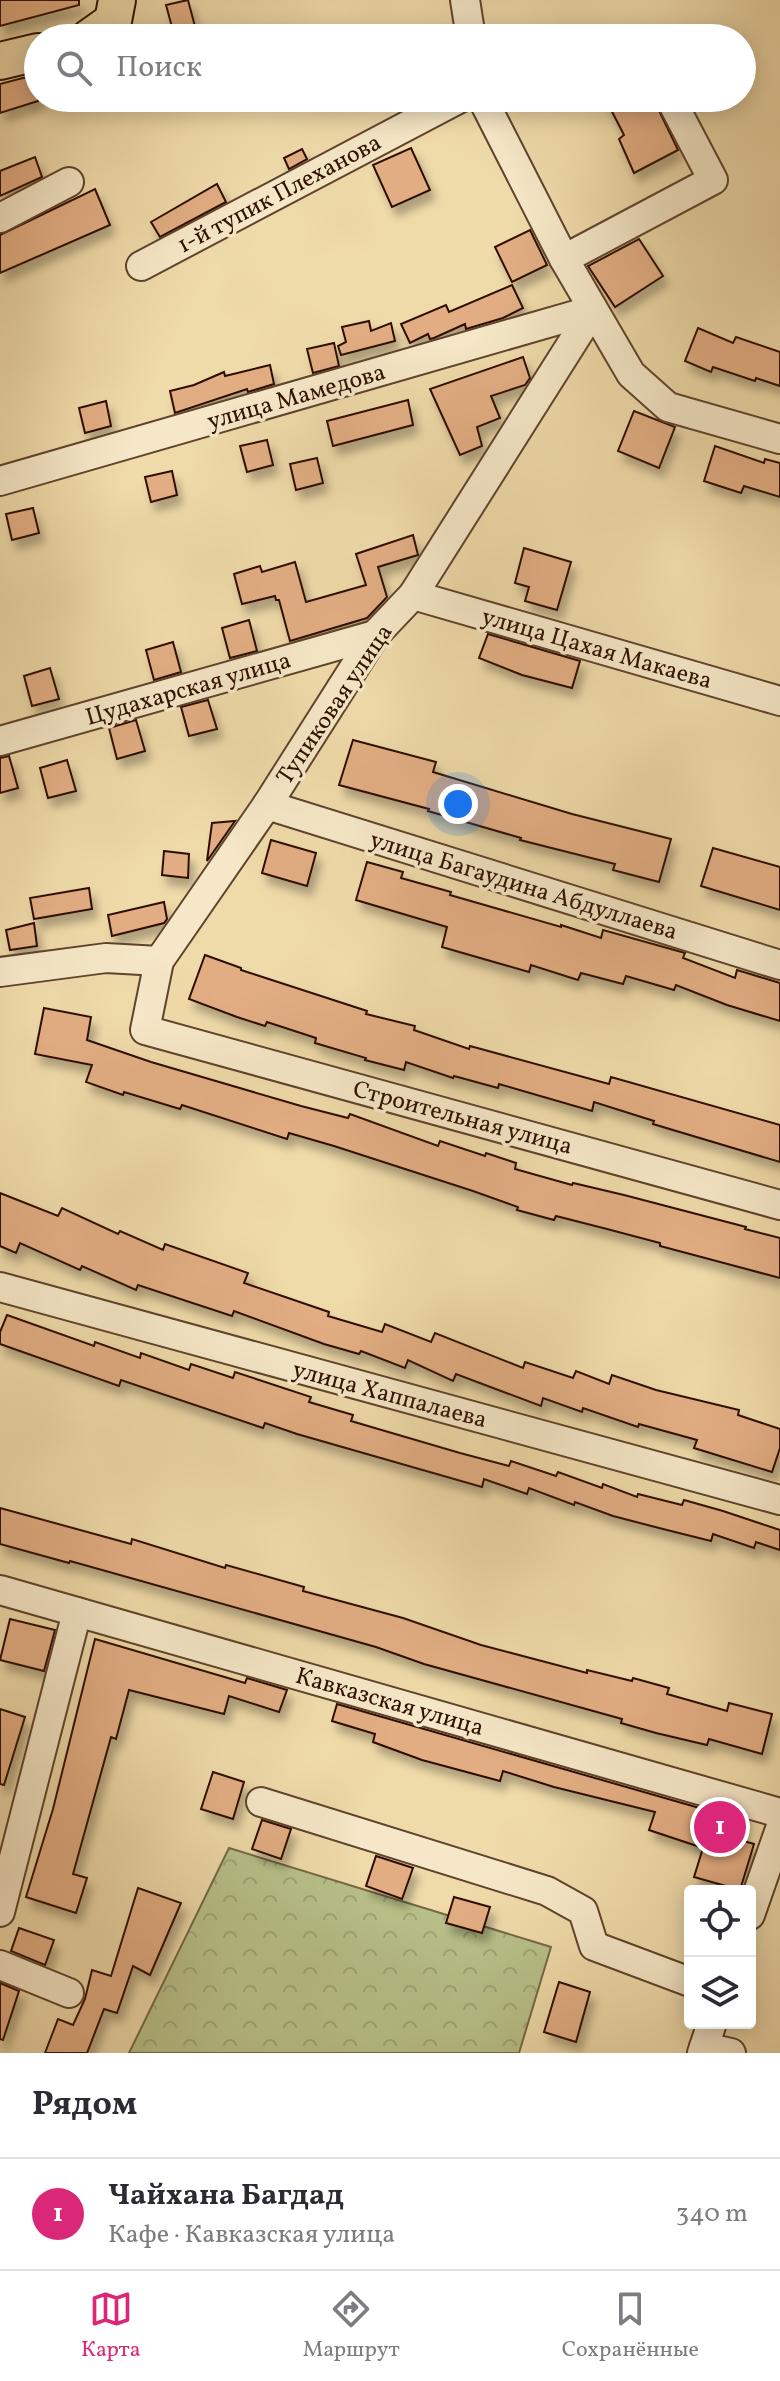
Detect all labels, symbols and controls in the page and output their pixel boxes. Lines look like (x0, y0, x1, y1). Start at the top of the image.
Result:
search box (24, 24, 756, 112)
icon: search (52, 46, 96, 90)
text: Поиск (116, 47, 202, 89)
street label: 1-й тупик Плеханова (172, 126, 388, 263)
street label: улица Мамедова (203, 356, 390, 440)
street label: улица Цахая Макаева (477, 601, 716, 699)
street label: Тупиковая улица (269, 618, 402, 792)
street label: Цудахарская улица (82, 644, 295, 736)
your location (438, 784, 478, 824)
street label: улица Багаудина Абдуллаева (365, 824, 682, 950)
street label: Строительная улица (349, 1073, 576, 1165)
street label: улица Хаппалаева (288, 1354, 490, 1438)
street label: Кавказская улица (291, 1660, 488, 1746)
pin: 1 (694, 1797, 746, 1857)
map controls (684, 1885, 756, 2029)
button: locate (684, 1885, 756, 1957)
button: layers (684, 1957, 756, 2029)
text: Рядом (32, 2082, 137, 2129)
text: Чайхана Багдад (108, 2175, 344, 2217)
text: 1 (53, 2196, 63, 2232)
text: 340 m (676, 2196, 748, 2232)
text: Кафе · Кавказская улица (108, 2217, 395, 2253)
tab: Карта (81, 2287, 141, 2366)
tab: Маршрут (303, 2287, 400, 2366)
tab: Сохранённые (562, 2287, 699, 2366)

